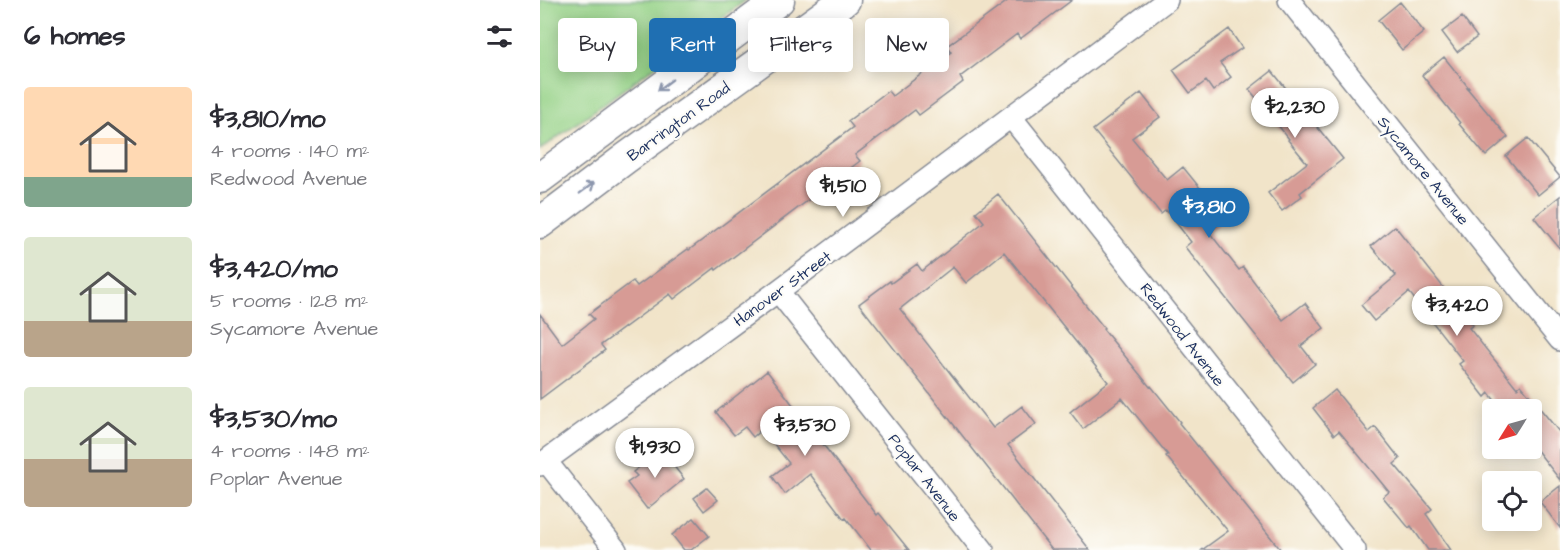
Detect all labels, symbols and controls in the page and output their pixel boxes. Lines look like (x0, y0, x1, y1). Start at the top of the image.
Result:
text: 6 homes (24, 18, 126, 54)
chip: Buy (558, 18, 637, 72)
chip: Rent (649, 18, 736, 72)
chip: Filters (748, 18, 853, 72)
chip: New (865, 18, 949, 72)
icon: filters (483, 20, 516, 53)
street label: Barrington Road (623, 77, 735, 168)
one-way arrow (657, 79, 673, 91)
pin: $2,230 (1246, 88, 1344, 139)
text: $2,230 (1265, 93, 1325, 121)
text: $3,810/mo (210, 101, 326, 137)
icon: home (72, 111, 144, 183)
street label: Sycamore Avenue (1372, 111, 1474, 231)
text: 4 rooms · 140 m² (210, 137, 369, 165)
text: Redwood Avenue (210, 165, 367, 193)
pin: $1,510 (794, 167, 892, 218)
text: $1,510 (820, 172, 866, 200)
one-way arrow (578, 182, 594, 194)
pin: $3,810 (1160, 188, 1258, 239)
text: $3,810 (1182, 193, 1236, 221)
street label: Hanover Street (729, 245, 837, 332)
text: $3,420/mo (210, 251, 338, 287)
icon: home (72, 261, 144, 333)
street label: Redwood Avenue (1135, 278, 1230, 391)
pin: $3,420 (1408, 286, 1506, 337)
text: 5 rooms · 128 m² (210, 287, 368, 315)
text: $3,420 (1426, 291, 1488, 319)
text: Sycamore Avenue (210, 315, 378, 343)
north arrow (1482, 399, 1542, 459)
map controls (1482, 399, 1542, 531)
text: $3,530/mo (210, 401, 337, 437)
pin: $3,530 (756, 406, 854, 457)
icon: home (72, 411, 144, 483)
text: $3,530 (774, 411, 836, 439)
pin: $1,930 (606, 428, 704, 479)
street label: Poplar Avenue (883, 429, 966, 526)
text: $1,930 (629, 433, 681, 461)
text: 4 rooms · 148 m² (210, 437, 370, 465)
text: Poplar Avenue (210, 465, 342, 493)
button: locate (1482, 471, 1542, 531)

